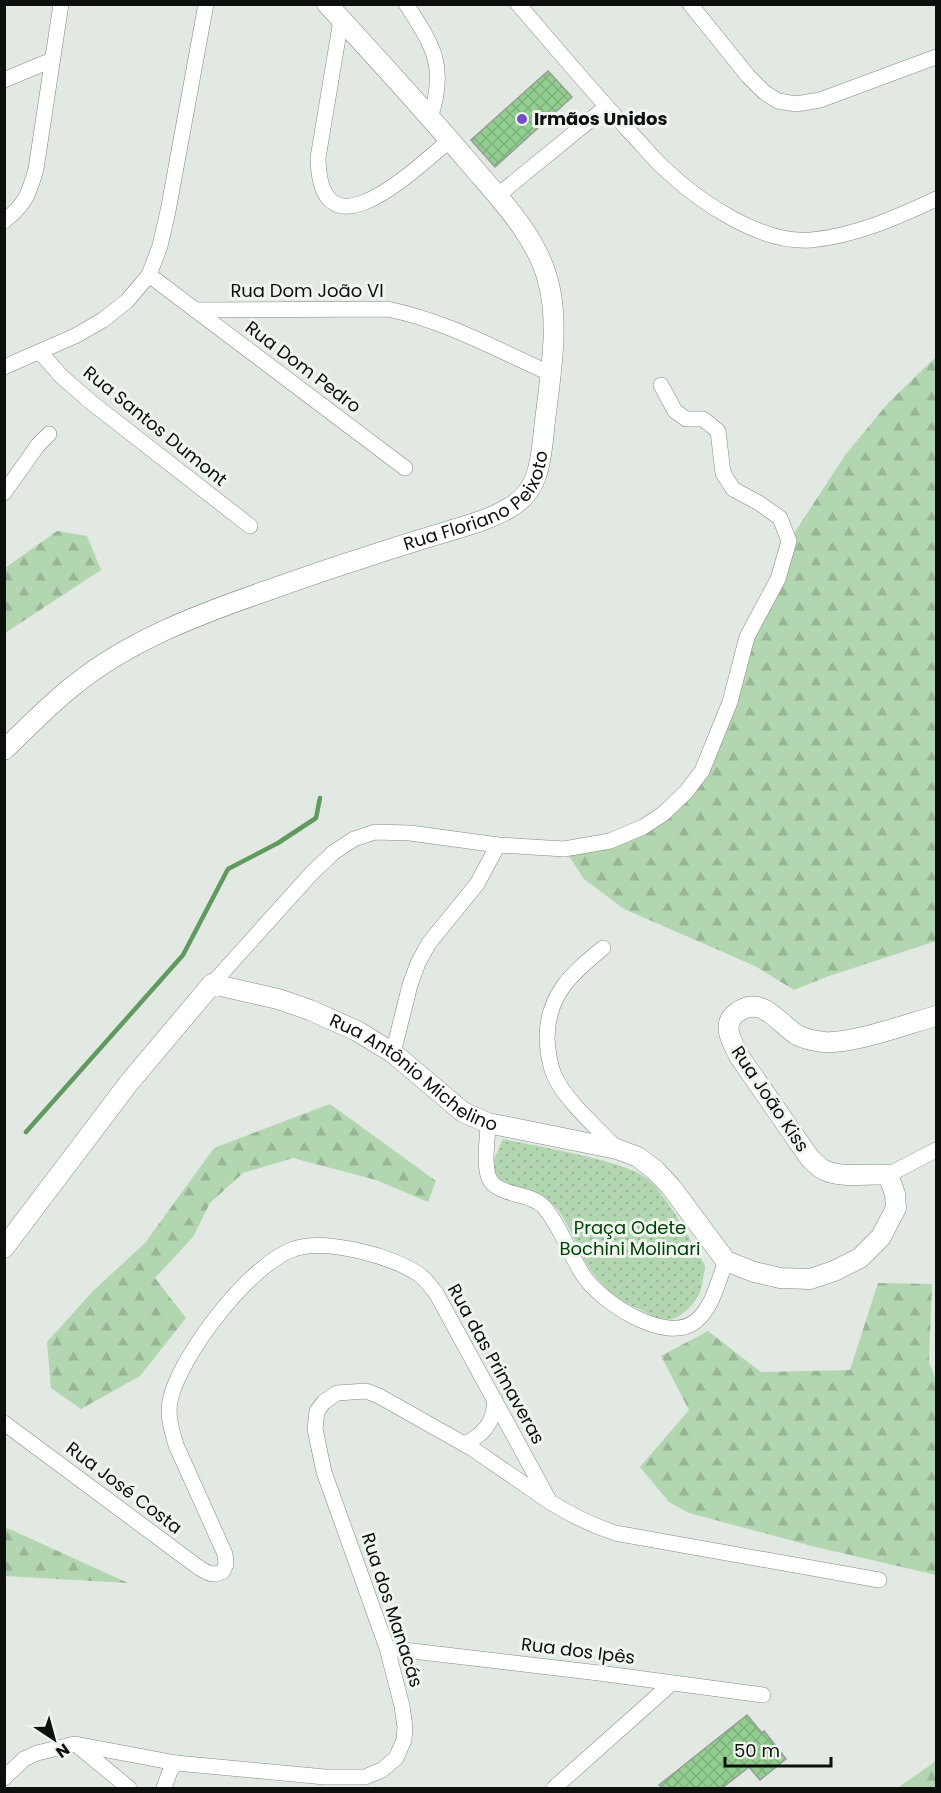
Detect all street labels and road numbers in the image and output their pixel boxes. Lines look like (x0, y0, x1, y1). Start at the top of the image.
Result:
street label: Rua Dom João Vl (230, 278, 384, 303)
street label: Rua Dom Pedro (240, 315, 366, 418)
street label: Rua Santos Dumont (78, 360, 232, 491)
street label: Rua Floriano Peixoto (400, 449, 554, 556)
street label: Rua Antônio Michelino (326, 1007, 500, 1137)
street label: Rua João Kiss (726, 1041, 815, 1157)
street label: Rua das Primaveras (442, 1279, 551, 1448)
street label: Rua José Costa (61, 1436, 187, 1540)
street label: Rua dos Manacás (356, 1529, 429, 1690)
street label: Rua dos Ipês (520, 1631, 636, 1670)

